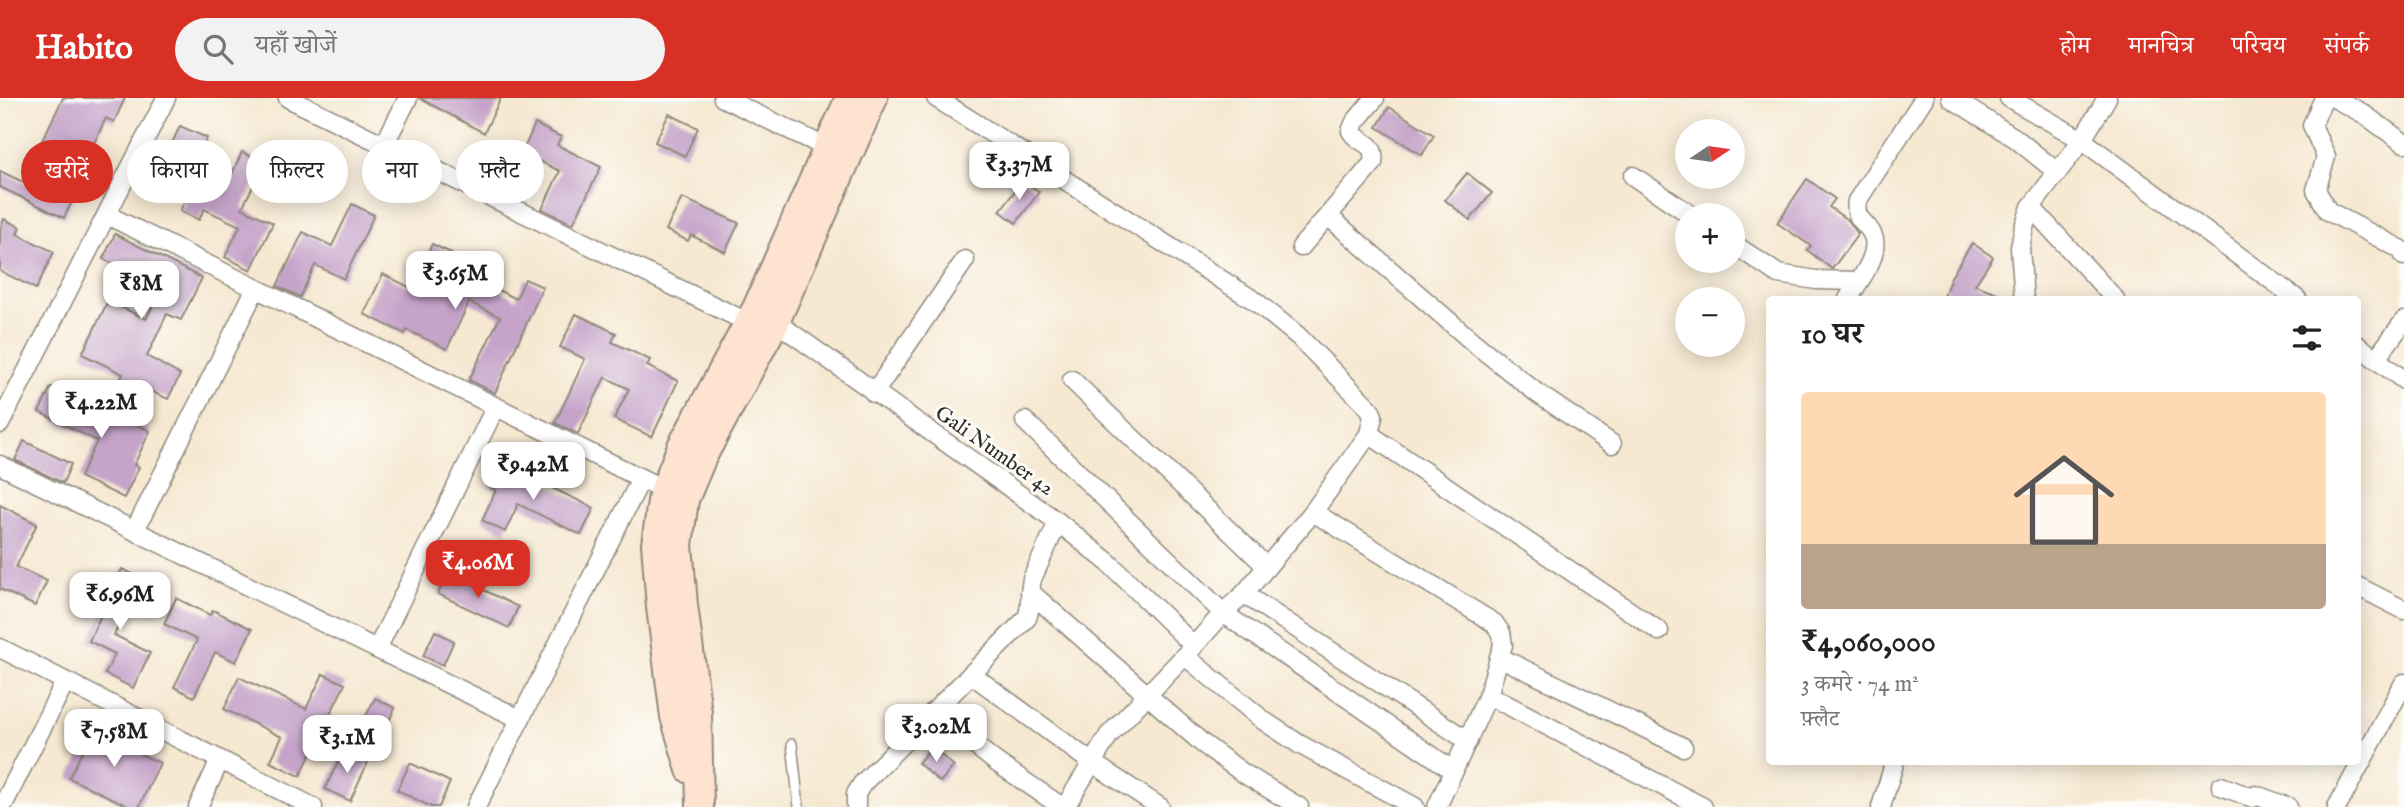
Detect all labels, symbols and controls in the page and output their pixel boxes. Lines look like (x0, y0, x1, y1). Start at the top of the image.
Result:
search box (175, 18, 665, 81)
text: Habito (35, 28, 133, 70)
text: यहाँ खोजें (255, 29, 337, 62)
icon: search (199, 30, 237, 68)
text: होम (2060, 31, 2090, 62)
text: मानचित्र (2128, 31, 2194, 62)
text: परिचय (2232, 31, 2286, 62)
text: संपर्क (2324, 31, 2369, 62)
north arrow (1675, 119, 1745, 189)
map controls (1675, 119, 1745, 357)
chip: खरीदें (21, 140, 113, 203)
chip: किराया (127, 140, 232, 203)
chip: फ़िल्टर (246, 140, 348, 203)
chip: नया (362, 140, 442, 203)
chip: फ़्लैट (456, 140, 544, 203)
pin: ₹3.37M (962, 142, 1076, 202)
text: ₹3.37M (985, 150, 1053, 179)
button: + (1675, 203, 1745, 273)
pin: ₹3.65M (398, 252, 512, 311)
text: ₹3.65M (422, 259, 488, 288)
pin: ₹8M (107, 262, 175, 321)
text: ₹8M (119, 269, 163, 298)
button: − (1675, 287, 1745, 357)
text: 10 घर (1801, 316, 1863, 354)
icon: filters (2288, 319, 2326, 357)
pin: ₹4.22M (44, 380, 158, 440)
text: ₹4.22M (65, 388, 137, 417)
street label: Gali Number 42 (929, 400, 1059, 502)
icon: home (2001, 437, 2127, 563)
pin: ₹9.42M (476, 442, 590, 502)
text: ₹9.42M (497, 450, 569, 479)
pin: ₹4.06M (421, 540, 535, 600)
text: ₹4.06M (442, 548, 514, 577)
pin: ₹6.96M (63, 573, 177, 632)
text: ₹6.96M (85, 580, 155, 609)
text: ₹4,060,000 (1801, 624, 1936, 662)
text: 3 कमरे · 74 m² (1801, 670, 1919, 699)
pin: ₹3.02M (879, 704, 993, 764)
text: फ़्लैट (1801, 705, 1839, 734)
pin: ₹7.58M (57, 710, 171, 769)
text: ₹3.02M (901, 712, 971, 741)
pin: ₹3.1M (298, 716, 396, 775)
text: ₹7.58M (80, 717, 148, 746)
text: ₹3.1M (319, 723, 375, 752)

